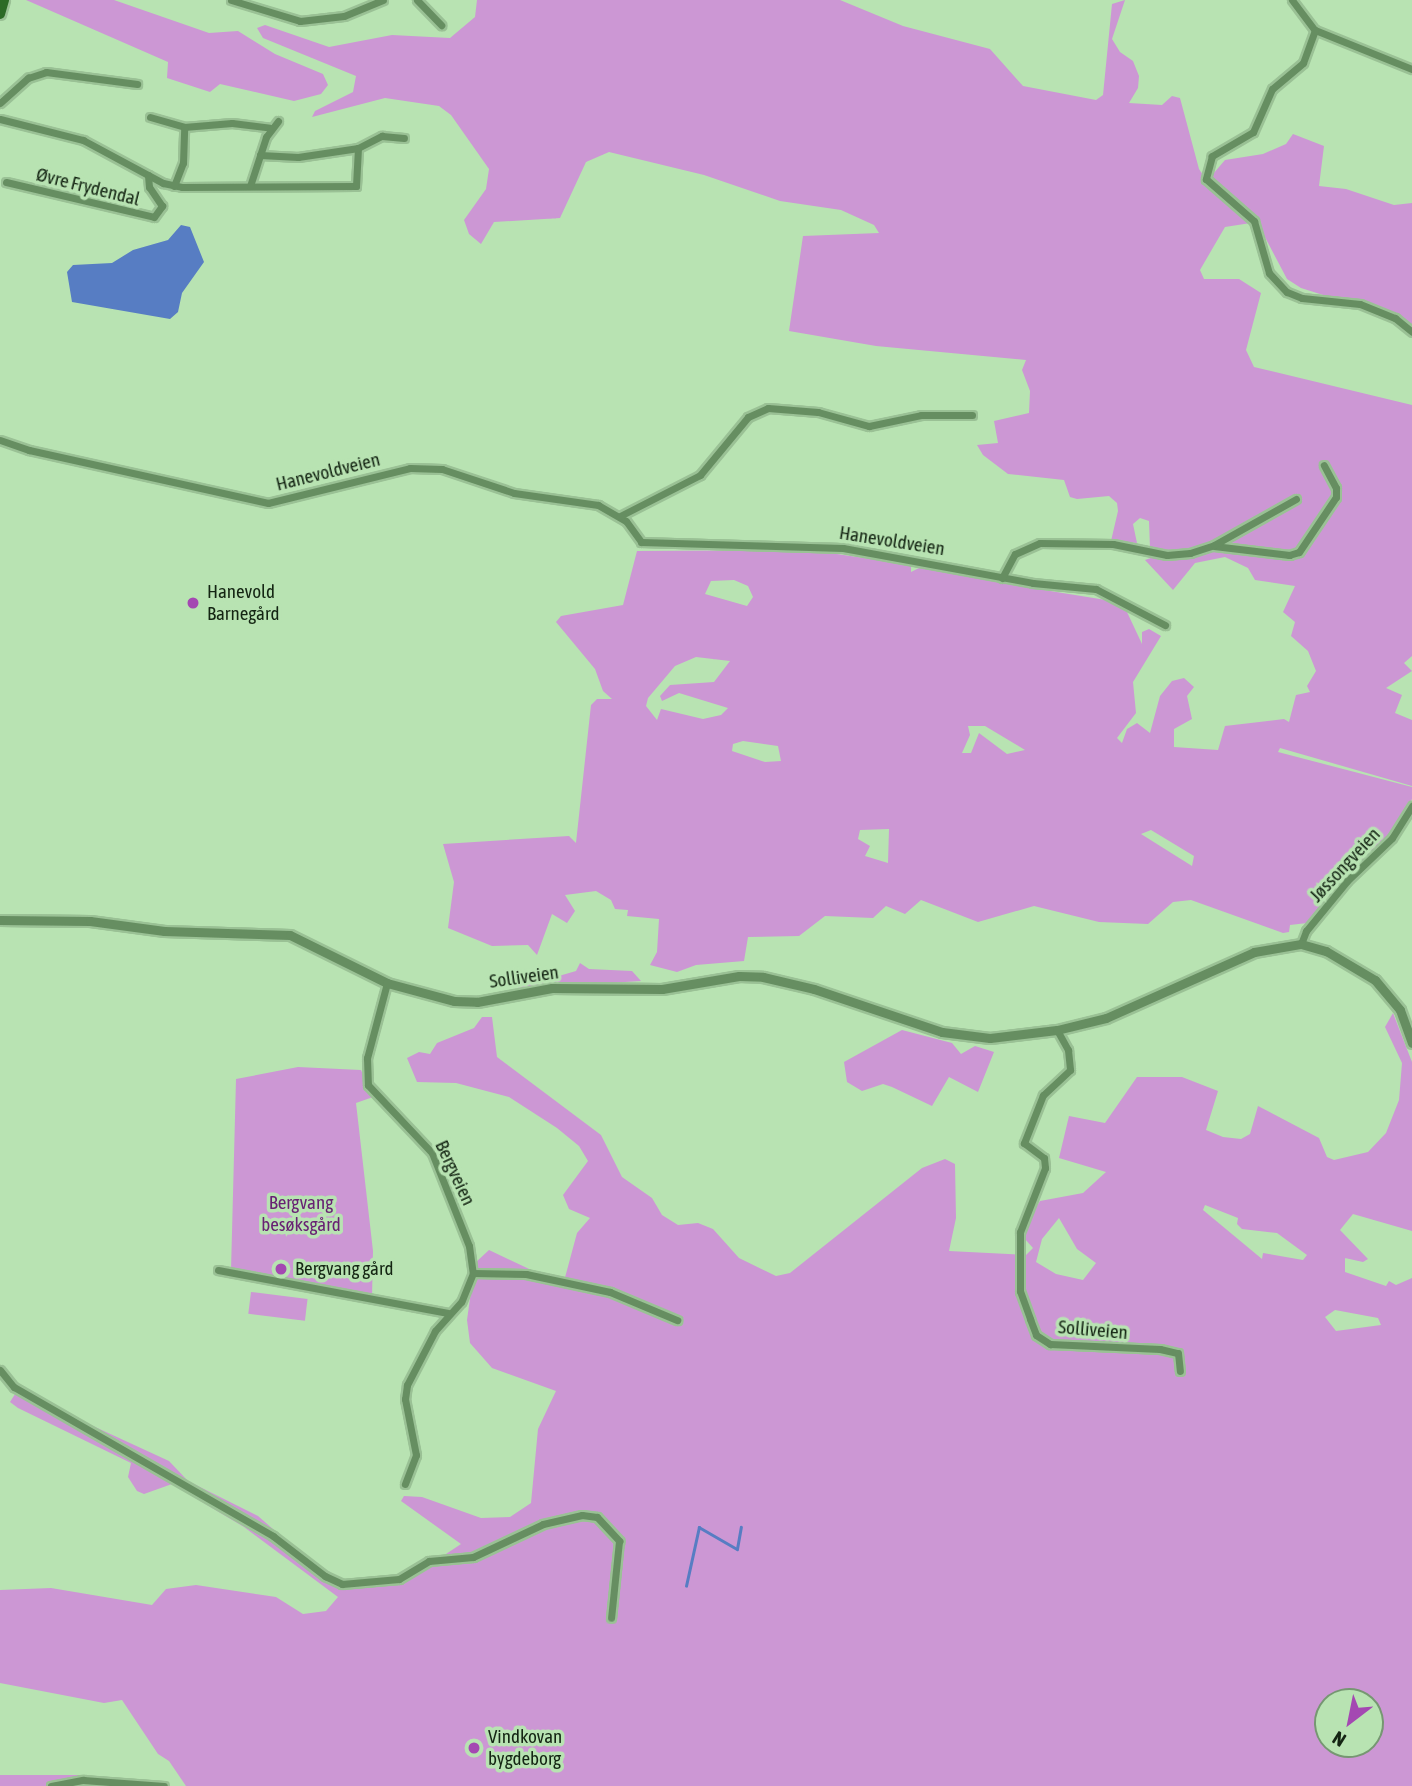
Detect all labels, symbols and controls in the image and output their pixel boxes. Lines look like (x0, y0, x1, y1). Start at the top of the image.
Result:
street label: Øvre Frydendal (34, 163, 142, 211)
street label: Hanevoldveien (274, 448, 382, 496)
street label: Hanevoldveien (838, 521, 946, 561)
place label: Hanevold Barnegård (207, 581, 280, 625)
marker: Hanevold Barnegård (185, 595, 201, 611)
street label: Jøssongveien (1305, 823, 1385, 907)
street label: Solliveien (488, 961, 560, 993)
street label: Bergveien (430, 1137, 480, 1209)
park label: Bergvang besøksgård (261, 1192, 341, 1236)
place label: Bergvang gård (295, 1258, 394, 1280)
marker: Bergvang gård (273, 1261, 289, 1277)
street label: Solliveien (1057, 1316, 1129, 1344)
north arrow (1314, 1688, 1384, 1758)
place label: Vindkovan bygdeborg (488, 1726, 562, 1770)
text: N (1328, 1727, 1350, 1751)
marker: Vindkovan bygdeborg (466, 1740, 482, 1756)

